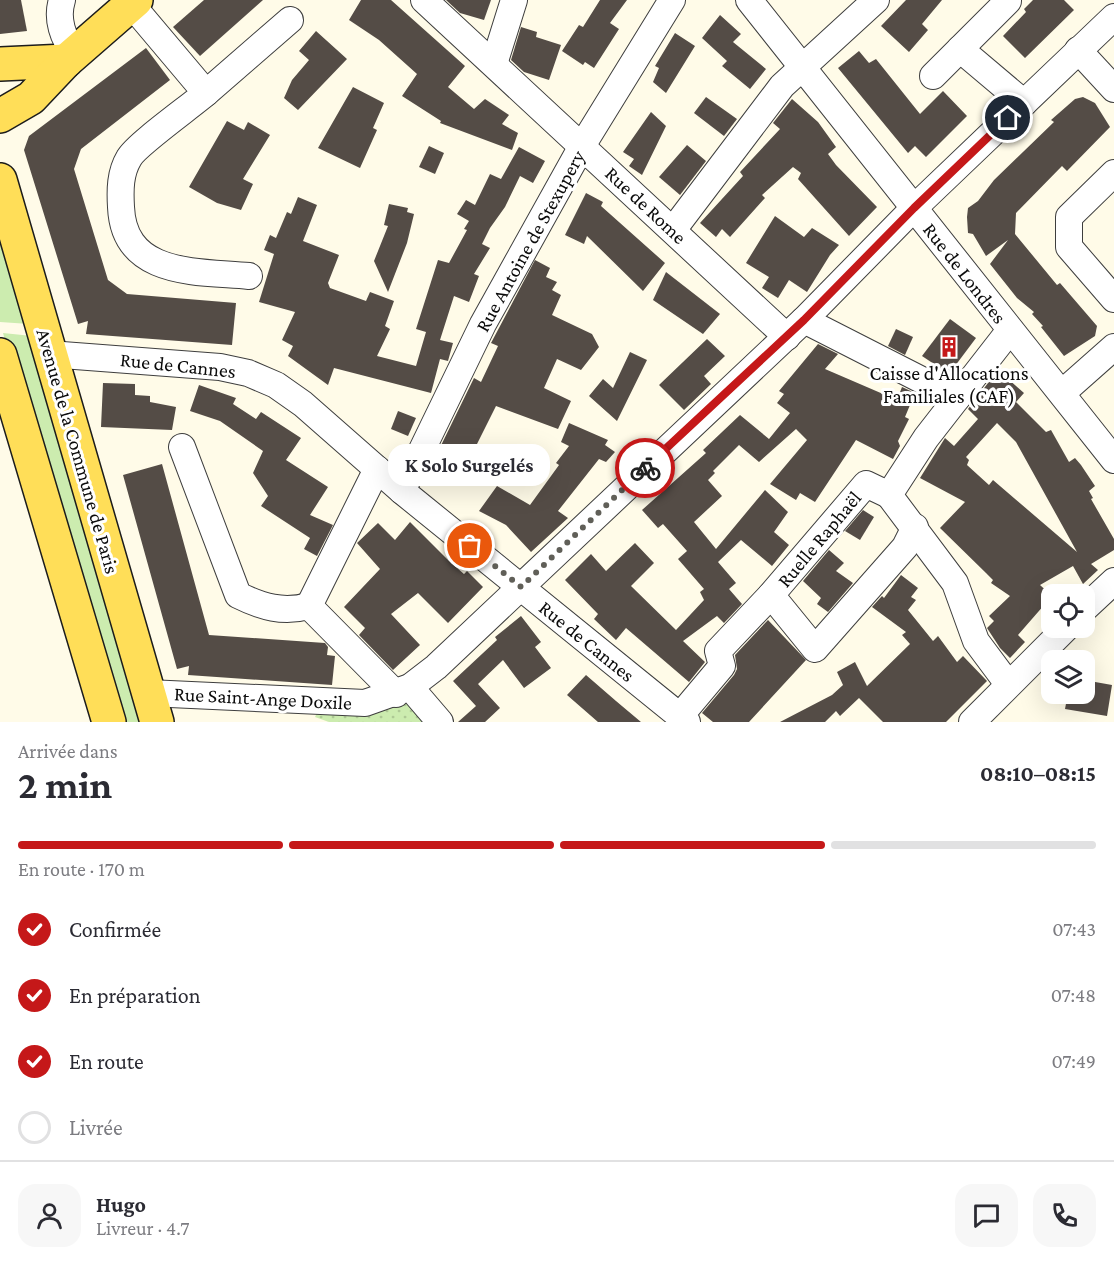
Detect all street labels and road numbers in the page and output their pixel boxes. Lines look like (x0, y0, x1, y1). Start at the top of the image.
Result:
street label: Rue Antoine de Stexupery (471, 146, 590, 336)
street label: Rue de Rome (601, 162, 691, 248)
street label: Rue de Londres (919, 218, 1011, 328)
street label: Avenue de la Commune de Paris (32, 326, 124, 576)
street label: Rue de Cannes (119, 348, 237, 382)
street label: Ruelle Raphaël (773, 487, 866, 592)
street label: Rue de Cannes (535, 596, 639, 686)
street label: Rue Saint-Ange Doxile (173, 682, 353, 715)

